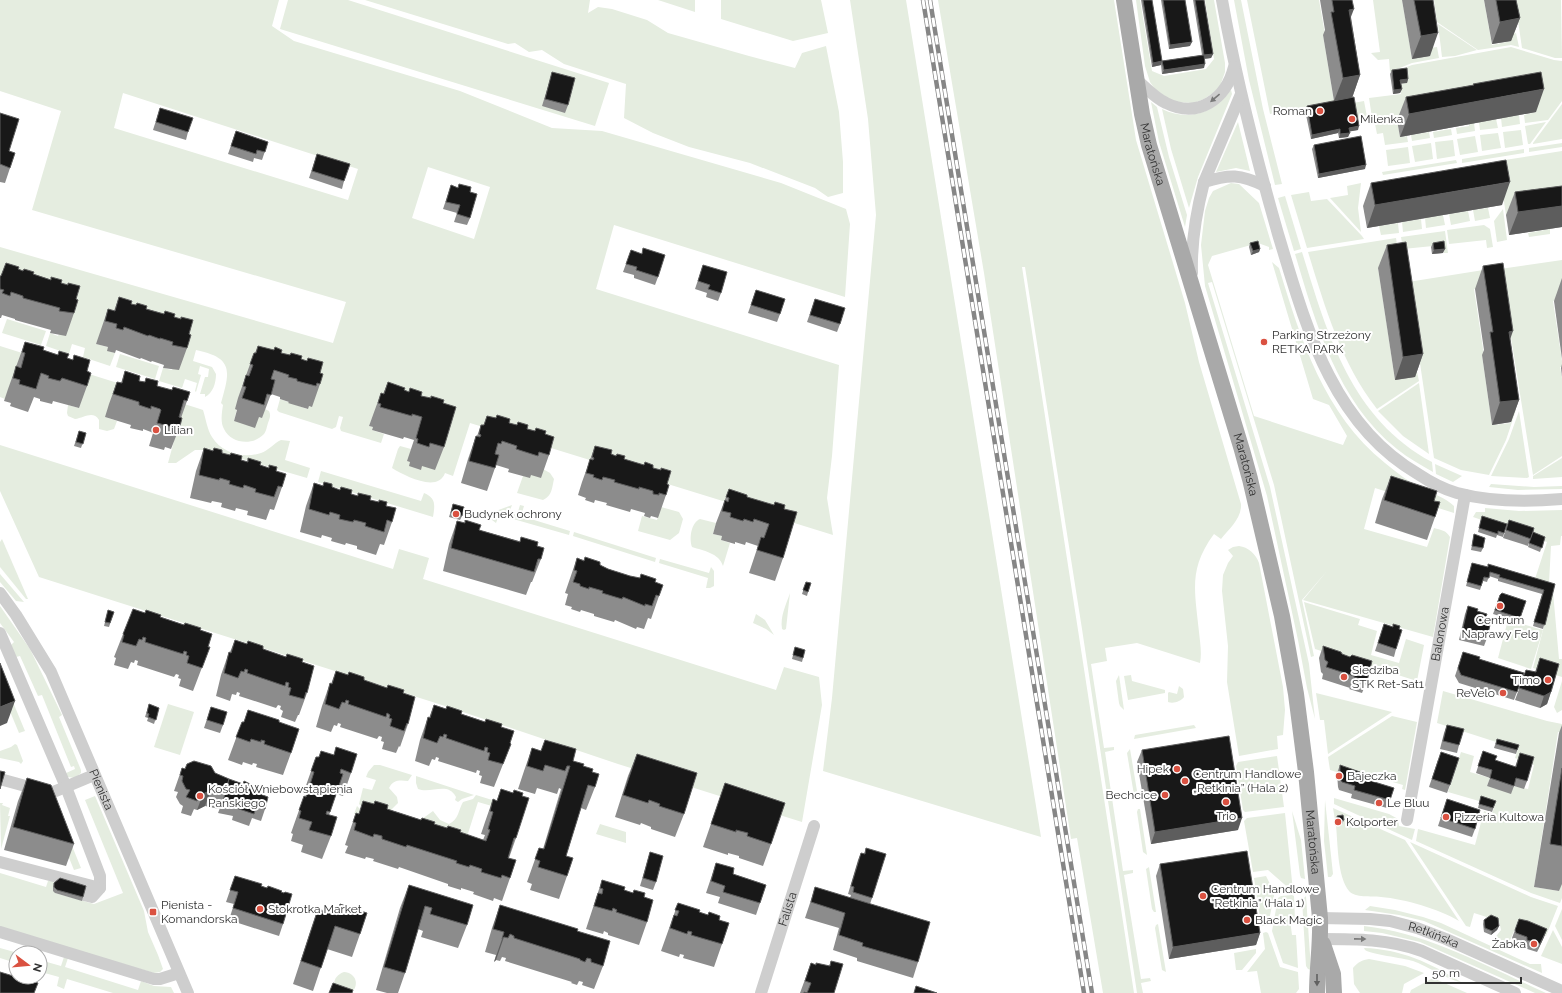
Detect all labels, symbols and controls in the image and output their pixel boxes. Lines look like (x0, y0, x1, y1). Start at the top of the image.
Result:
one-way arrow (1209, 94, 1220, 103)
place label: Roman (1273, 104, 1312, 118)
marker: Roman (1315, 106, 1325, 116)
place label: Milenka (1360, 112, 1403, 126)
marker: Milenka (1347, 114, 1357, 124)
street label: Maratońska (1137, 122, 1168, 187)
place label: Parking Strzeżony RETKA PARK (1272, 328, 1372, 356)
marker: Parking Strzeżony RETKA PARK (1259, 337, 1269, 347)
place label: Lilian (164, 423, 193, 437)
marker: Lilian (151, 425, 161, 435)
street label: Maratońska (1230, 431, 1261, 497)
place label: Budynek ochrony (464, 507, 562, 521)
marker: Budynek ochrony (451, 509, 461, 519)
marker: Centrum Naprawy Felg (1495, 601, 1505, 611)
street label: Balonowa (1428, 606, 1452, 662)
place label: Centrum Naprawy Felg (1461, 613, 1539, 641)
place label: Siedziba STK Ret-Sat1 (1352, 663, 1424, 691)
marker: Siedziba STK Ret-Sat1 (1339, 672, 1349, 682)
place label: Timo (1512, 673, 1540, 687)
marker: Timo (1543, 675, 1553, 685)
place label: ReVelo (1456, 686, 1495, 700)
marker: ReVelo (1498, 688, 1508, 698)
place label: Hipek (1137, 762, 1170, 776)
marker: Hipek (1172, 764, 1182, 774)
street label: Pienista (86, 767, 116, 812)
place label: Centrum Handlowe „Retkinia” (Hala 2) (1193, 767, 1301, 795)
place label: Bajeczka (1347, 769, 1397, 783)
marker: Bajeczka (1334, 771, 1344, 781)
marker: Centrum Handlowe „Retkinia” (Hala 2) (1180, 776, 1190, 786)
place label: Kościół Wniebowstąpienia Pańskiego (208, 782, 353, 810)
place label: Bechcice (1106, 788, 1157, 802)
marker: Bechcice (1160, 790, 1170, 800)
marker: Kościół Wniebowstąpienia Pańskiego (195, 791, 205, 801)
place label: Le Bluu (1387, 796, 1429, 810)
marker: Trio (1221, 797, 1231, 807)
marker: Le Bluu (1374, 798, 1384, 808)
place label: Trio (1216, 809, 1236, 823)
street label: Maratońska (1303, 809, 1323, 875)
place label: Pizzeria Kultowa (1454, 810, 1544, 824)
marker: Pizzeria Kultowa (1441, 812, 1451, 822)
place label: Kolporter (1346, 815, 1398, 829)
marker: Kolporter (1333, 817, 1343, 827)
place label: Centrum Handlowe "Retkinia" (Hala 1) (1211, 882, 1319, 910)
street label: Falista (776, 890, 800, 928)
marker: Centrum Handlowe "Retkinia" (Hala 1) (1198, 891, 1208, 901)
place label: Pienista - Komandorska (161, 898, 238, 926)
place label: Stokrotka Market (268, 902, 362, 916)
marker: Stokrotka Market (255, 904, 265, 914)
marker: Pienista - Komandorska (148, 907, 158, 917)
place label: Black Magic (1255, 913, 1323, 927)
marker: Black Magic (1242, 915, 1252, 925)
street label: Retkińska (1407, 919, 1461, 951)
one-way arrow (1354, 936, 1367, 942)
place label: Żabka (1492, 937, 1526, 951)
marker: Żabka (1529, 939, 1539, 949)
north arrow (8, 945, 48, 985)
scale bar (1426, 959, 1521, 985)
text: N (30, 962, 45, 973)
text: 50 m (1432, 966, 1460, 980)
one-way arrow (1314, 974, 1320, 987)

